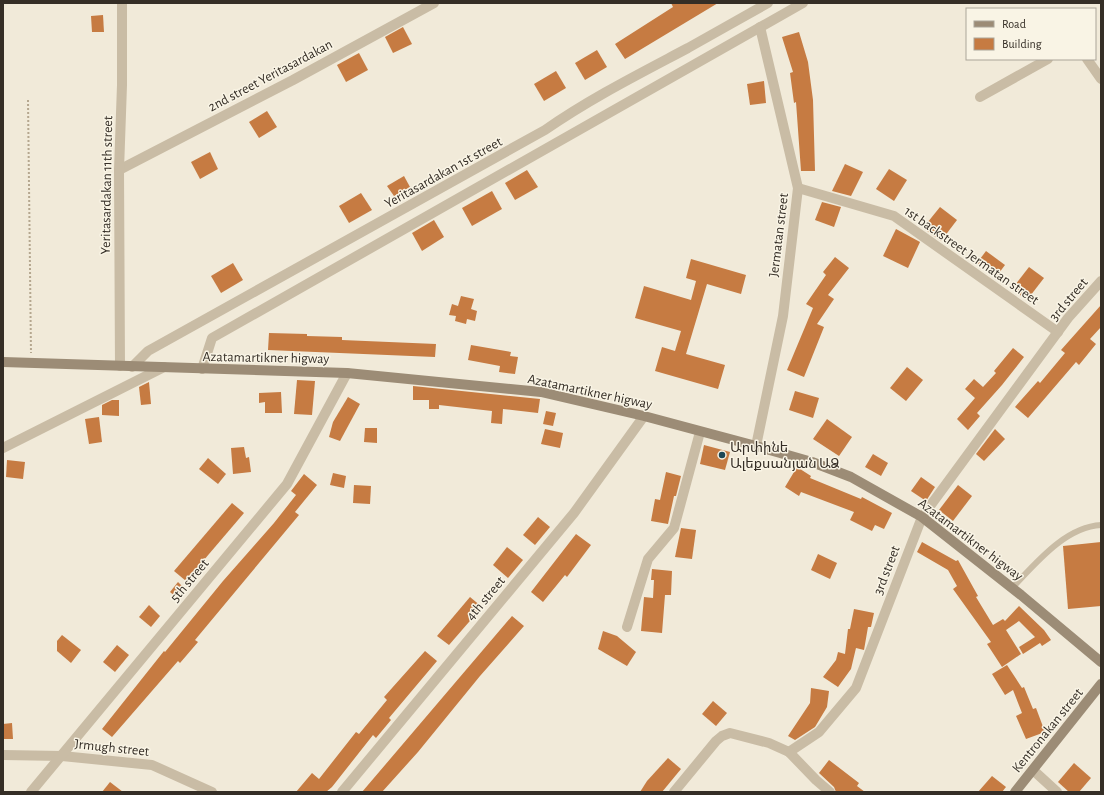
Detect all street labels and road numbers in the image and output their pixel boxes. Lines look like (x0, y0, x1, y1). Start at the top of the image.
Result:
street label: 2nd street Yeritasardakan (206, 37, 335, 115)
street label: Yeritasardakan 11th street (99, 115, 115, 254)
street label: Yeritasardakan 1st street (382, 135, 505, 211)
street label: Jermatan street (767, 192, 791, 278)
street label: 1st backstreet Jermatan street (902, 204, 1042, 308)
street label: 3rd street (1047, 275, 1091, 324)
street label: Azatamartikner higway (202, 350, 330, 366)
street label: Azatamartikner higway (526, 372, 653, 412)
street label: Azatamartikner higway (916, 496, 1025, 584)
street label: 3rd street (871, 543, 903, 597)
street label: 5th street (168, 556, 212, 605)
street label: 4th street (464, 574, 508, 623)
street label: Kentronakan street (1010, 685, 1086, 775)
street label: Jrmugh street (74, 737, 150, 759)

